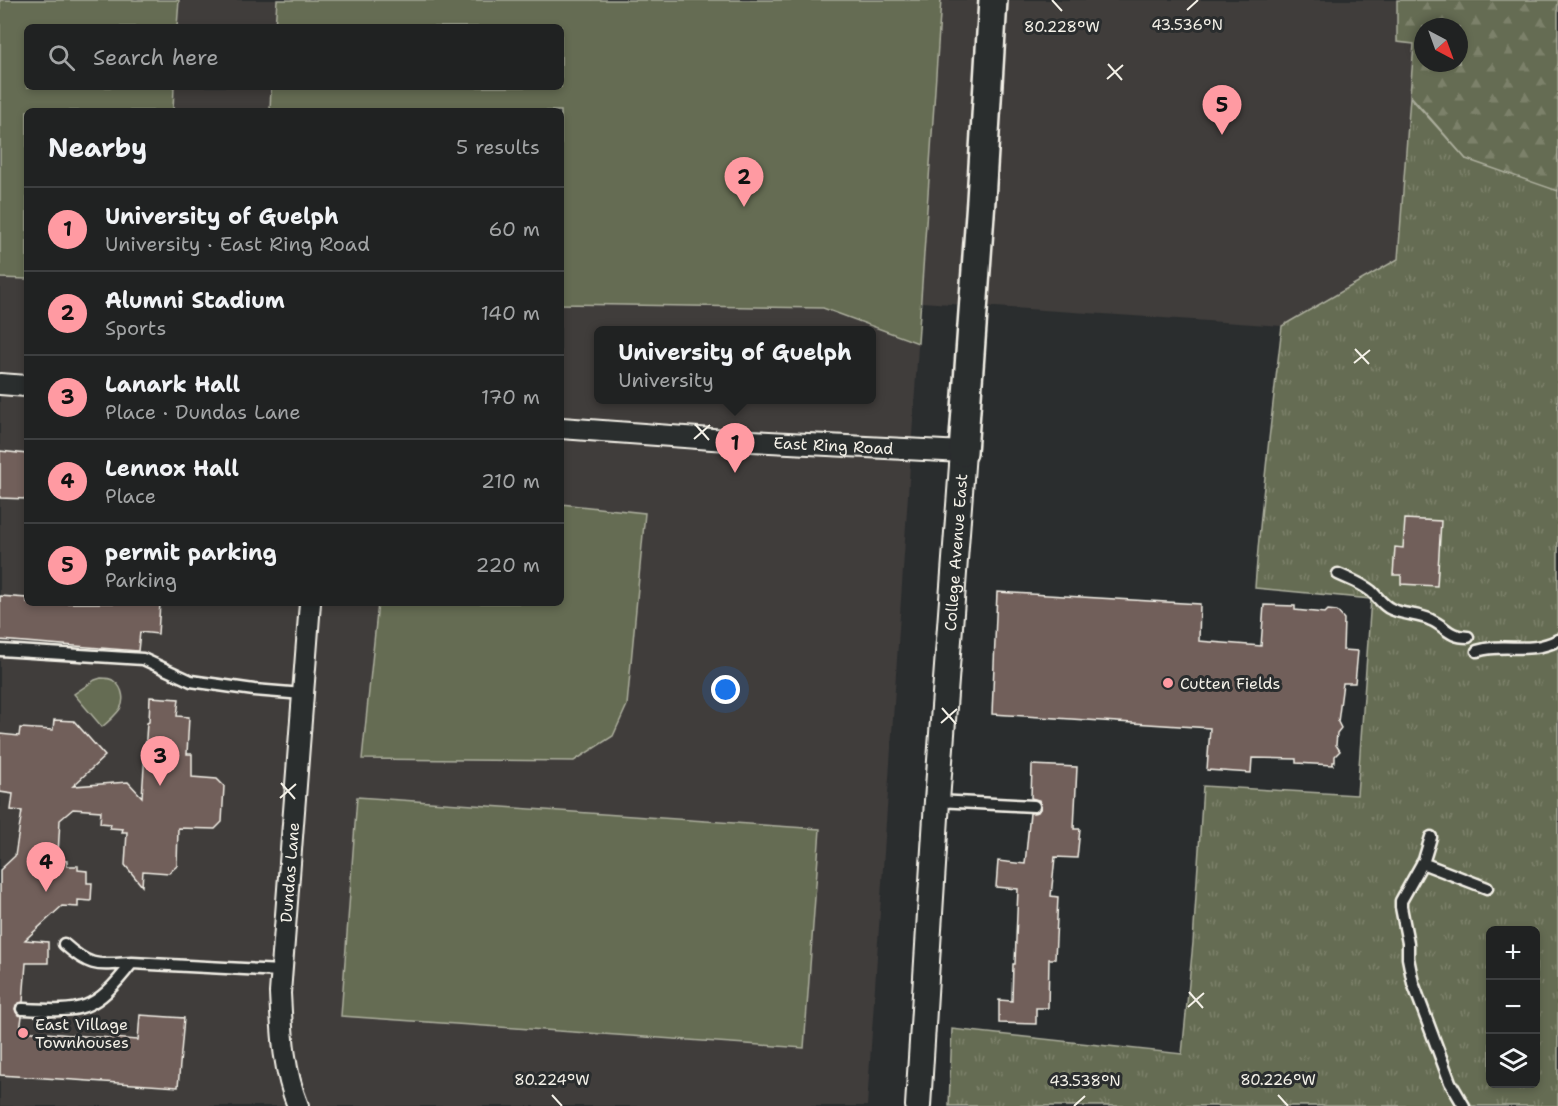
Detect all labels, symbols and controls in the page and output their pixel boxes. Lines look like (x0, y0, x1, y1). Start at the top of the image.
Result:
text: 43.536°N (1151, 15, 1223, 35)
text: 80.228°W (1024, 17, 1100, 37)
north arrow (1414, 18, 1468, 72)
search box (24, 24, 564, 90)
icon: search (45, 41, 78, 74)
text: Search here (93, 43, 219, 72)
pin: 5 (1202, 86, 1242, 135)
text: Nearby (48, 130, 147, 165)
text: 5 results (456, 134, 540, 160)
pin: 2 (724, 158, 764, 207)
text: University of Guelph (105, 202, 339, 231)
text: 1 (63, 216, 72, 242)
text: 60 m (488, 216, 540, 242)
text: University · East Ring Road (105, 231, 370, 257)
text: Alumni Stadium (105, 286, 285, 315)
text: 2 (61, 300, 75, 326)
text: 140 m (481, 300, 540, 326)
text: Sports (105, 315, 166, 341)
popup (594, 326, 876, 404)
text: University of Guelph (618, 338, 852, 367)
text: University (618, 367, 714, 393)
text: Lanark Hall (105, 370, 240, 399)
text: 3 (61, 384, 75, 410)
text: 170 m (481, 384, 540, 410)
text: Place · Dundas Lane (105, 399, 301, 425)
pin: 1 (716, 424, 754, 473)
street label: East Ring Road (773, 432, 894, 459)
text: Lennox Hall (105, 454, 239, 483)
text: 4 (61, 468, 75, 494)
text: 210 m (481, 468, 540, 494)
street label: College Avenue East (940, 473, 972, 632)
text: Place (105, 483, 156, 509)
text: permit parking (105, 538, 277, 567)
text: 5 (61, 552, 74, 578)
text: 220 m (476, 552, 540, 578)
text: Parking (105, 567, 177, 593)
place label: Cutten Fields (1180, 673, 1281, 694)
your location (711, 675, 740, 704)
marker: Cutten Fields (1161, 676, 1175, 690)
pin: 3 (140, 736, 180, 786)
street label: Dundas Lane (275, 822, 304, 923)
pin: 4 (26, 842, 66, 892)
map controls (1486, 926, 1540, 1088)
button: + (1486, 926, 1540, 980)
button: − (1486, 980, 1540, 1034)
place label: East Village Townhouses (35, 1014, 129, 1053)
marker: East Village Townhouses (16, 1026, 30, 1040)
button: layers (1486, 1034, 1540, 1088)
text: 80.224°W (514, 1070, 590, 1090)
text: 80.226°W (1240, 1070, 1316, 1090)
text: 43.538°N (1049, 1071, 1121, 1091)

